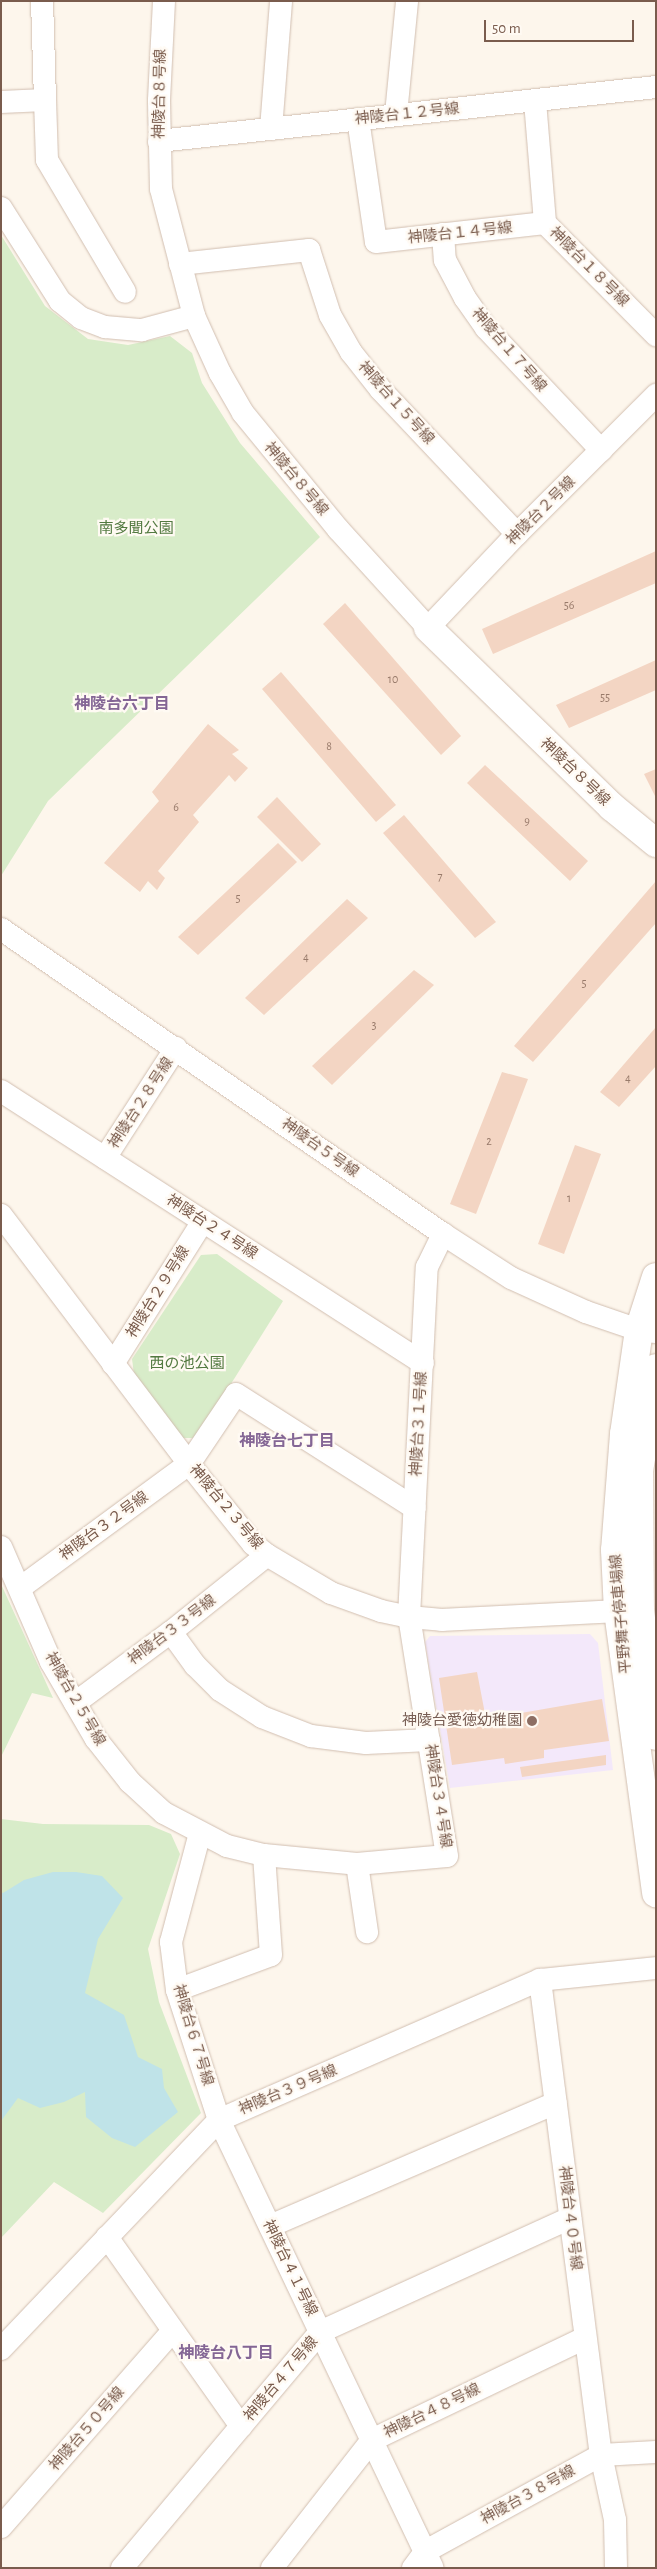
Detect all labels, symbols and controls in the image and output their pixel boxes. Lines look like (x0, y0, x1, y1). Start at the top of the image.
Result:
scale bar (487, 10, 637, 42)
text: 50 m (492, 21, 521, 36)
street label: 神陵台８号線 (150, 49, 170, 139)
street label: 神陵台１２号線 (354, 100, 460, 128)
street label: 神陵台１４号線 (407, 219, 513, 247)
street label: 神陵台１８号線 (546, 224, 632, 310)
street label: 神陵台１７号線 (468, 304, 550, 396)
street label: 神陵台１５号線 (354, 358, 438, 448)
street label: 神陵台８号線 (260, 439, 332, 519)
street label: 神陵台２号線 (503, 473, 579, 549)
park label: 南多聞公園 (99, 520, 173, 538)
house number: 56 (564, 599, 574, 613)
house number: 10 (388, 673, 398, 687)
house number: 55 (600, 691, 610, 705)
district label: 神陵台六丁目 (74, 694, 170, 714)
street label: 神陵台８号線 (536, 734, 614, 810)
house number: 8 (326, 740, 332, 754)
house number: 6 (173, 801, 179, 815)
house number: 9 (524, 815, 530, 829)
house number: 7 (437, 870, 443, 884)
house number: 5 (235, 892, 241, 906)
house number: 4 (303, 951, 309, 965)
house number: 5 (581, 977, 587, 991)
house number: 3 (372, 1019, 376, 1033)
street label: 神陵台２８号線 (105, 1054, 177, 1152)
house number: 4 (625, 1072, 631, 1086)
street label: 神陵台５号線 (278, 1115, 362, 1181)
house number: 2 (486, 1135, 492, 1149)
street label: 神陵台２４号線 (163, 1191, 261, 1263)
house number: 1 (567, 1192, 571, 1206)
street label: 神陵台２９号線 (123, 1243, 193, 1341)
park label: 西の池公園 (150, 1355, 224, 1373)
street label: 神陵台３１号線 (407, 1371, 431, 1477)
district label: 神陵台七丁目 (239, 1431, 335, 1451)
street label: 神陵台２３号線 (185, 1461, 267, 1553)
street label: 神陵台３２号線 (56, 1488, 152, 1564)
street label: 平野舞子停車場線 (607, 1553, 635, 1675)
street label: 神陵台３３号線 (125, 1591, 219, 1669)
street label: 神陵台２５号線 (41, 1649, 109, 1749)
place label: 神陵台愛徳幼稚園 (402, 1712, 522, 1730)
marker: 神陵台愛徳幼稚園 (526, 1715, 538, 1727)
street label: 神陵台３４号線 (421, 1743, 455, 1849)
street label: 神陵台６７号線 (169, 1982, 217, 2088)
street label: 神陵台３９号線 (236, 2061, 340, 2119)
street label: 神陵台４０号線 (555, 2165, 585, 2271)
street label: 神陵台４１号線 (259, 2217, 321, 2319)
street label: 神陵台４７号線 (240, 2333, 322, 2425)
district label: 神陵台八丁目 (178, 2343, 274, 2363)
street label: 神陵台４８号線 (381, 2380, 483, 2442)
street label: 神陵台５０号線 (46, 2383, 128, 2475)
street label: 神陵台３８号線 (478, 2462, 578, 2528)

